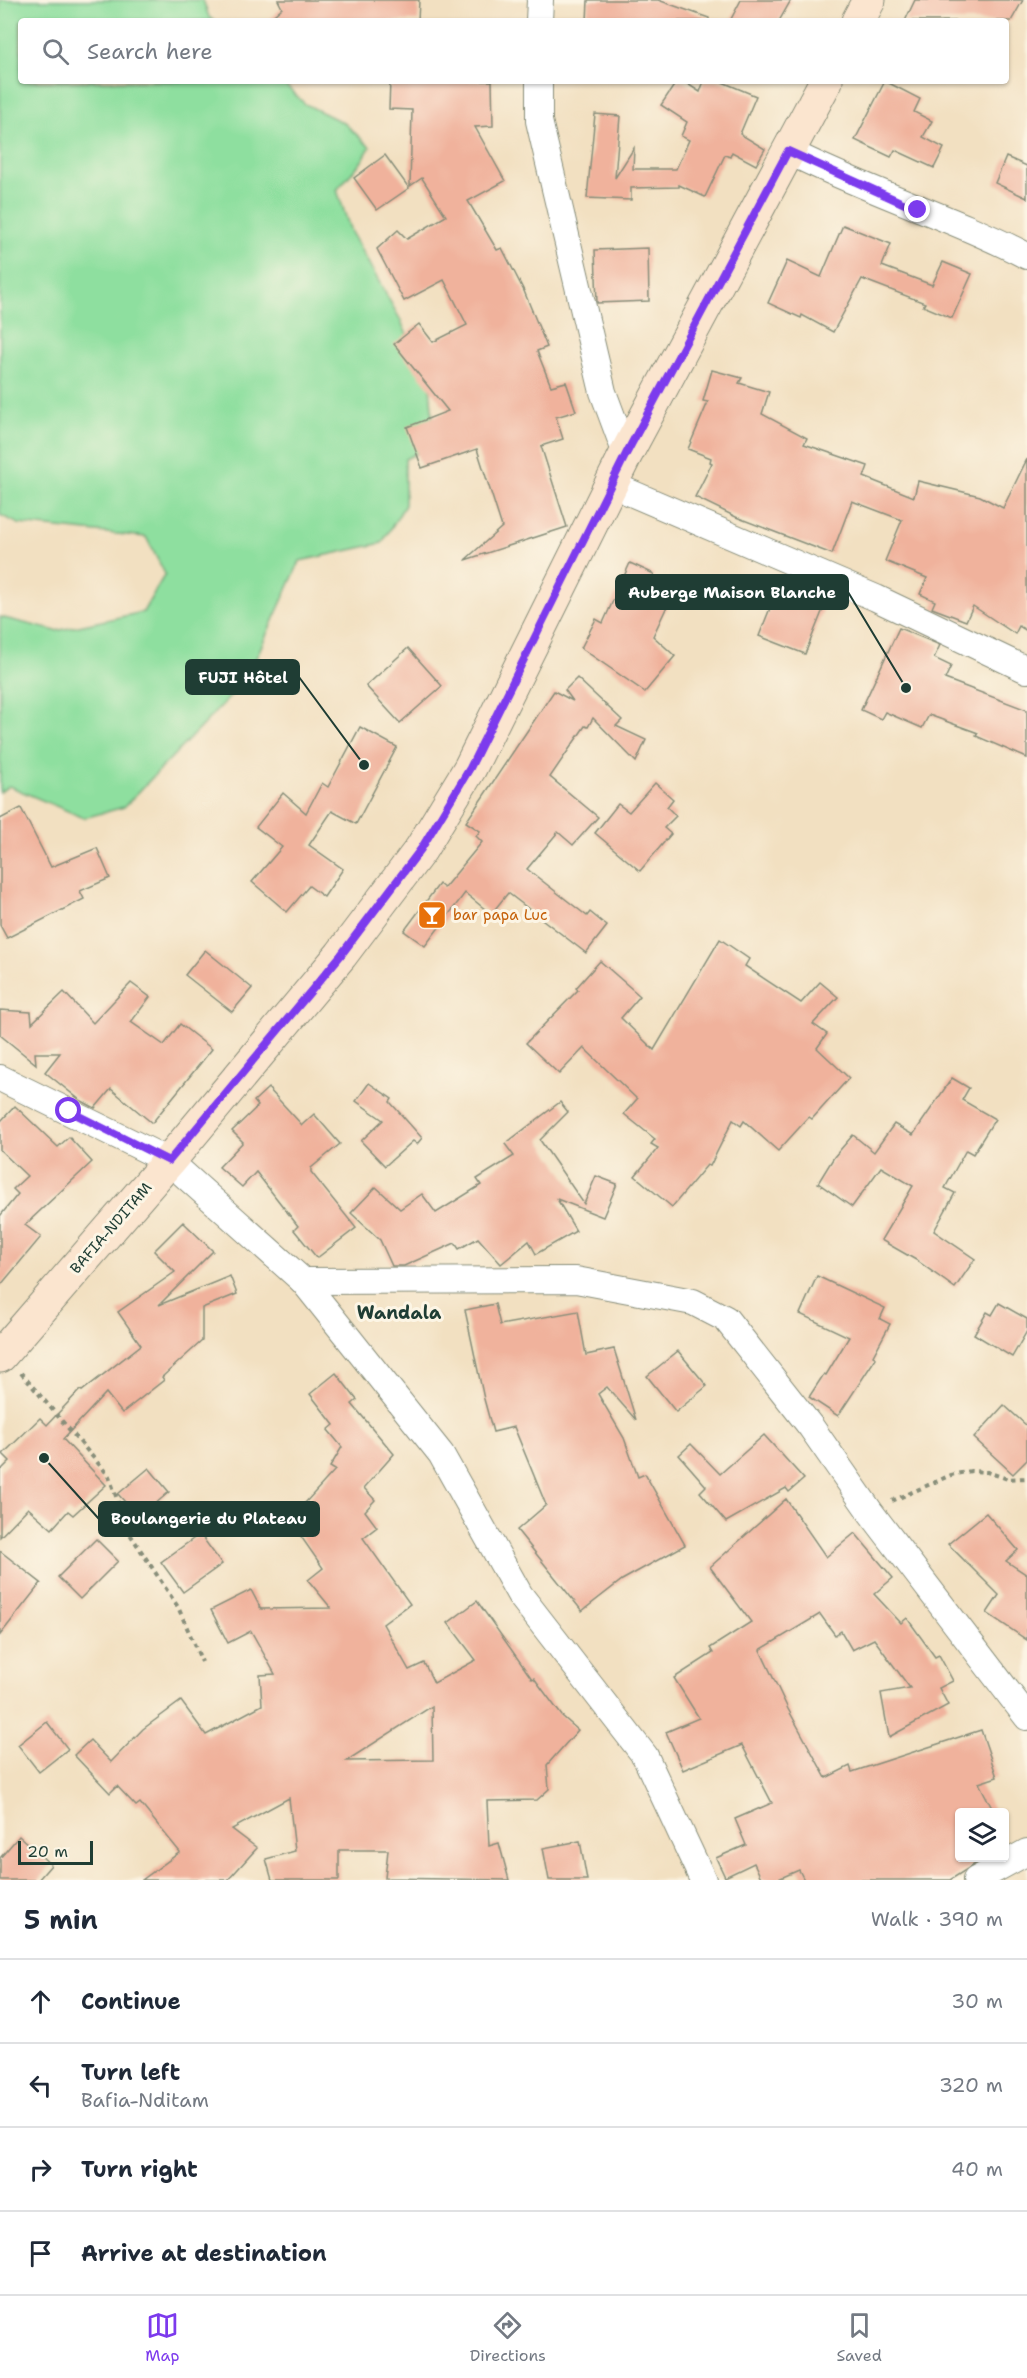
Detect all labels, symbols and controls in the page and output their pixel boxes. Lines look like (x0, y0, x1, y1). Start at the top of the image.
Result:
search box (18, 18, 1009, 84)
icon: search (39, 35, 72, 68)
text: Search here (87, 37, 213, 66)
route end (904, 196, 930, 222)
callout: Auberge Maison Blanche (616, 575, 848, 609)
text: Auberge Maison Blanche (628, 582, 837, 603)
callout: FUJI Hôtel (186, 660, 299, 694)
text: FUJI Hôtel (198, 667, 288, 688)
bar icon: bar papa Luc (416, 899, 448, 931)
place label: bar papa Luc (453, 905, 547, 925)
route start (55, 1097, 81, 1123)
street label: BAFIA-NDITAM (66, 1178, 156, 1278)
district label: Wandala (357, 1301, 442, 1325)
callout: Boulangerie du Plateau (99, 1502, 319, 1536)
text: Boulangerie du Plateau (111, 1508, 307, 1529)
map controls (955, 1808, 1009, 1862)
button: layers (955, 1808, 1009, 1862)
scale bar (18, 1838, 93, 1866)
text: 20 m (27, 1841, 68, 1862)
text: 5 min (24, 1902, 98, 1937)
text: Walk · 390 m (871, 1906, 1003, 1932)
icon: ahead (24, 1985, 57, 2018)
text: Continue (81, 1987, 181, 2016)
text: 30 m (951, 1988, 1003, 2014)
text: Turn left (81, 2058, 180, 2087)
icon: left (24, 2069, 57, 2102)
text: 320 m (939, 2072, 1003, 2098)
text: Bafia-Nditam (81, 2087, 209, 2113)
icon: right (24, 2153, 57, 2186)
text: Turn right (81, 2155, 198, 2184)
text: 40 m (951, 2156, 1003, 2182)
icon: arrive (24, 2237, 57, 2270)
text: Arrive at destination (81, 2239, 327, 2268)
tab: Map (145, 2309, 179, 2366)
tab: Directions (470, 2309, 546, 2366)
tab: Saved (836, 2309, 882, 2366)

